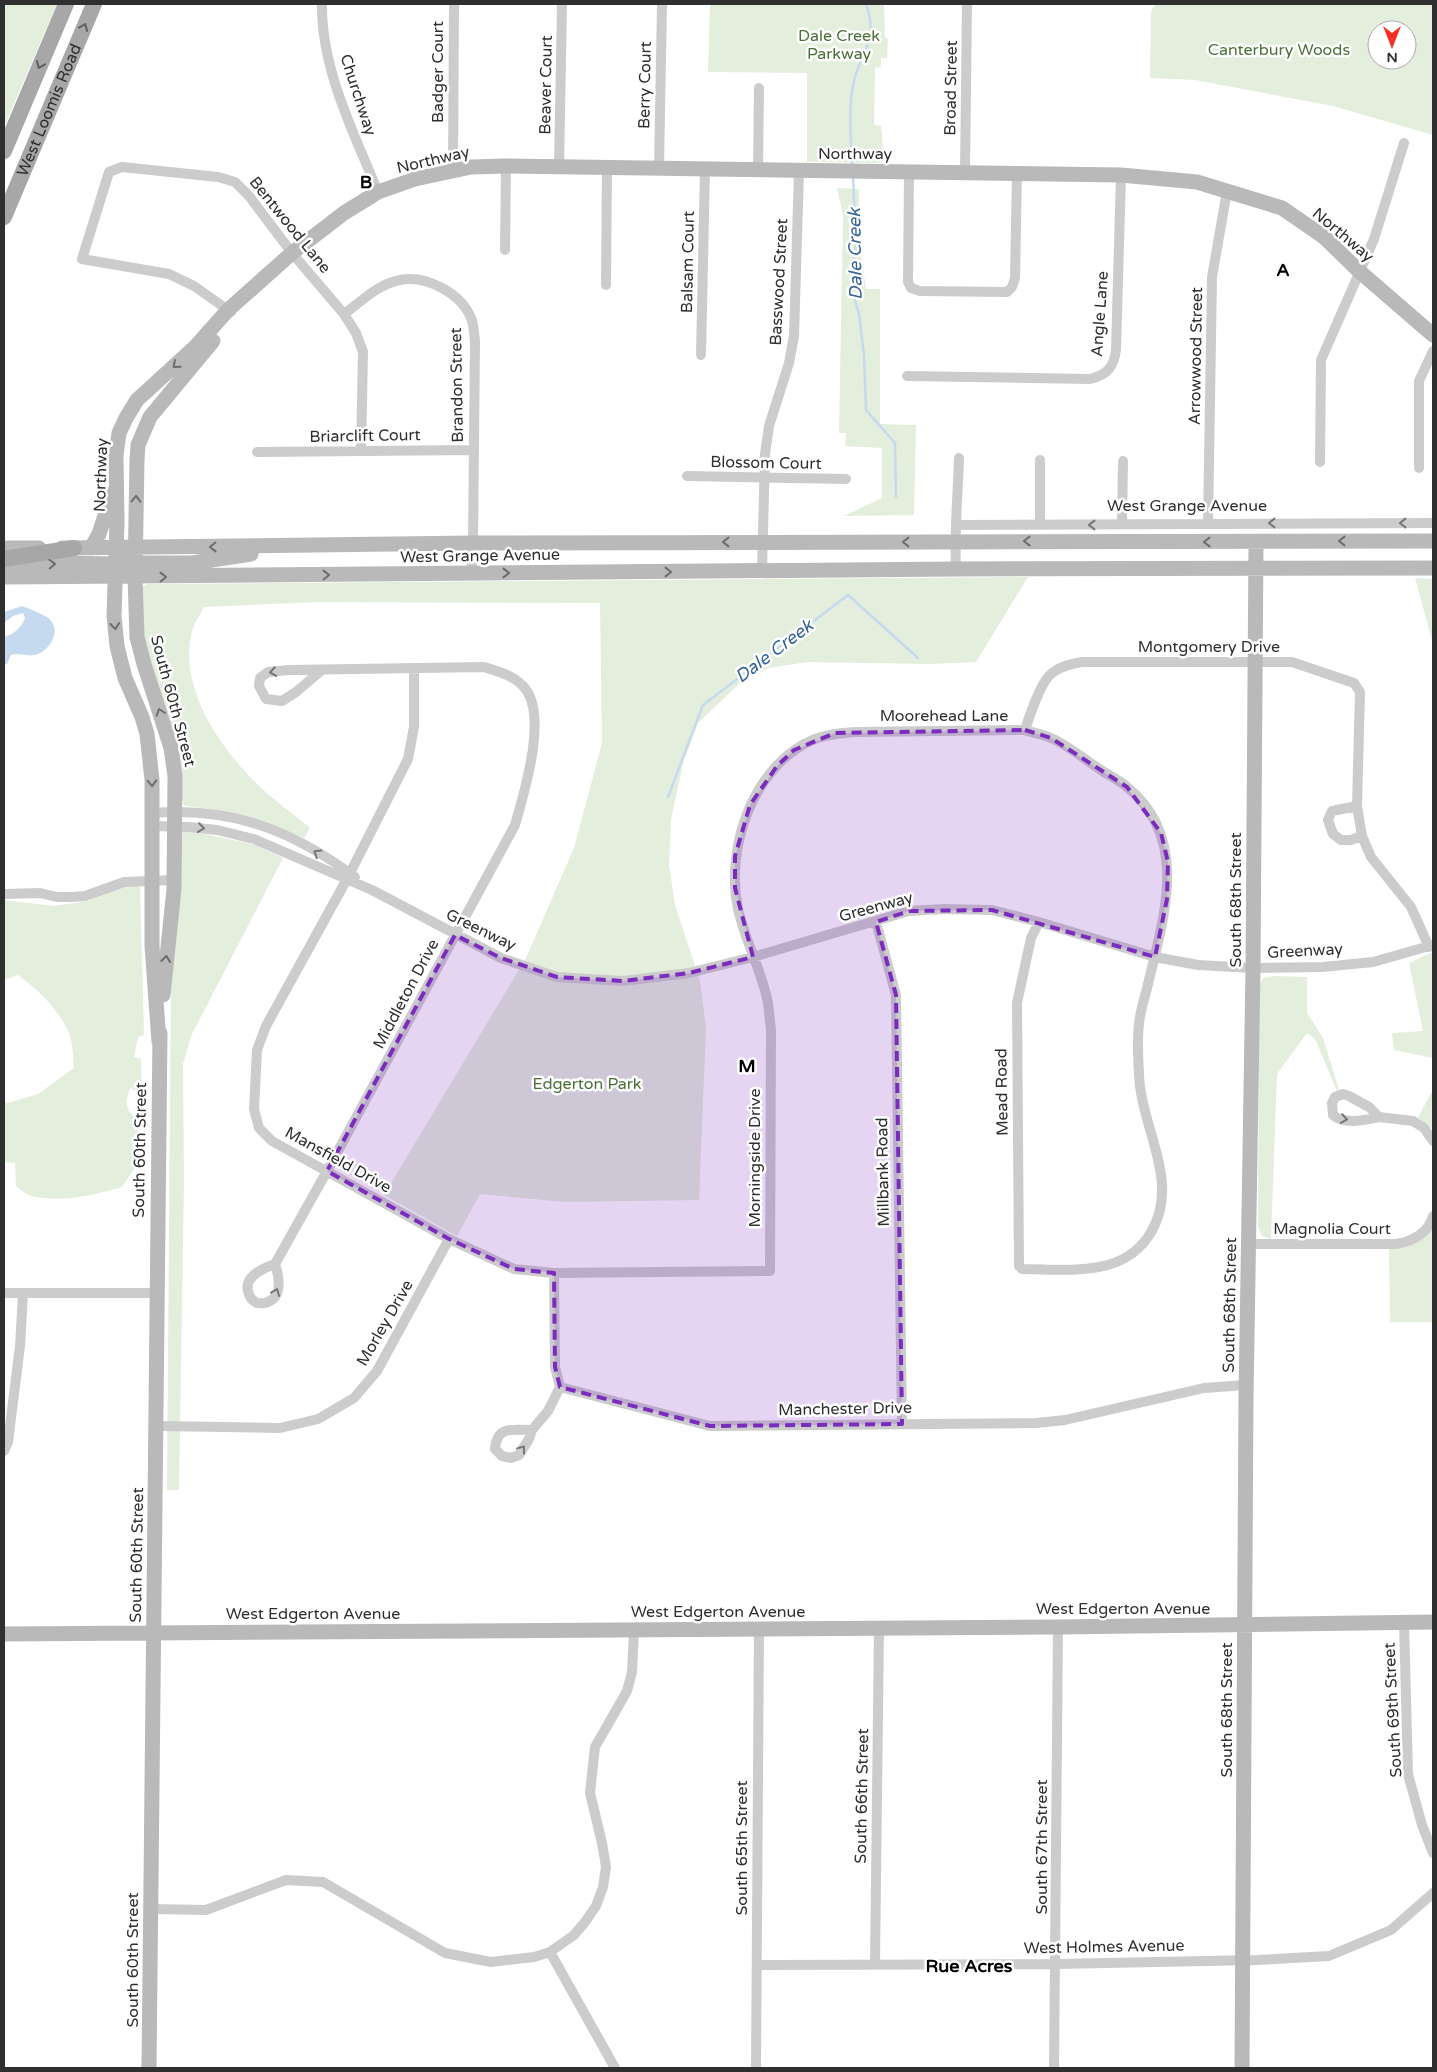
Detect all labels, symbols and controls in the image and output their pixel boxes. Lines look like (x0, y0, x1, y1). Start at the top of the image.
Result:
north arrow (1367, 20, 1417, 70)
street label: Badger Court (428, 21, 448, 123)
one-way arrow (78, 23, 88, 32)
park label: Dale Creek Parkway (798, 26, 880, 64)
street label: Beaver Court (535, 35, 557, 135)
street label: Broad Street (940, 40, 962, 136)
park label: Canterbury Woods (1208, 40, 1350, 60)
street label: West Loomis Road (12, 41, 86, 179)
street label: Berry Court (634, 41, 656, 129)
text: N (1386, 49, 1398, 66)
street label: Churchway (335, 52, 381, 139)
one-way arrow (36, 60, 47, 69)
street label: Northway (395, 142, 472, 178)
street label: Northway (818, 144, 893, 164)
district label: B (360, 171, 372, 193)
street label: Bentwood Lane (245, 172, 335, 278)
street label: Northway (1308, 203, 1378, 267)
water label: Dale Creek (843, 207, 867, 300)
street label: Balsam Court (677, 211, 699, 313)
street label: Basswood Street (766, 218, 792, 346)
district label: A (1276, 259, 1290, 281)
street label: Angle Lane (1087, 270, 1113, 358)
street label: Arrowwood Street (1185, 287, 1207, 425)
street label: Brandon Street (446, 327, 468, 443)
one-way arrow (172, 359, 181, 368)
street label: Briarclift Court (309, 425, 421, 447)
street label: Northway (90, 437, 112, 512)
street label: Blossom Court (710, 452, 822, 474)
one-way arrow (131, 495, 141, 502)
street label: West Grange Avenue (1107, 496, 1267, 516)
one-way arrow (1267, 518, 1275, 528)
one-way arrow (1399, 518, 1407, 528)
one-way arrow (1087, 520, 1095, 530)
one-way arrow (1023, 536, 1031, 547)
one-way arrow (1338, 536, 1346, 546)
one-way arrow (722, 537, 730, 547)
one-way arrow (902, 537, 910, 547)
one-way arrow (1203, 537, 1211, 547)
one-way arrow (209, 541, 217, 552)
street label: West Grange Avenue (400, 545, 560, 567)
one-way arrow (48, 558, 56, 569)
one-way arrow (665, 567, 673, 577)
one-way arrow (502, 568, 510, 578)
one-way arrow (322, 570, 330, 580)
one-way arrow (160, 572, 168, 582)
water label: Dale Creek (731, 614, 818, 687)
one-way arrow (109, 622, 120, 630)
street label: South 60th Street (146, 633, 200, 769)
street label: Montgomery Drive (1138, 637, 1280, 657)
one-way arrow (269, 666, 277, 677)
street label: Moorehead Lane (880, 706, 1008, 726)
one-way arrow (156, 708, 166, 716)
one-way arrow (147, 780, 157, 787)
one-way arrow (198, 822, 206, 833)
street label: South 68th Street (1226, 832, 1246, 968)
one-way arrow (313, 850, 322, 859)
street label: Greenway (837, 887, 916, 926)
street label: Greenway (443, 904, 520, 956)
street label: Middleton Drive (369, 936, 443, 1052)
street label: Greenway (1267, 939, 1344, 963)
one-way arrow (160, 954, 171, 962)
street label: Mead Road (991, 1048, 1013, 1136)
district label: M (738, 1055, 756, 1077)
park label: Edgerton Park (532, 1074, 642, 1094)
street label: South 60th Street (129, 1082, 151, 1218)
street label: Morningside Drive (745, 1088, 765, 1228)
one-way arrow (1340, 1113, 1348, 1123)
street label: Millbank Road (872, 1117, 894, 1227)
street label: Mansfield Drive (281, 1122, 395, 1198)
street label: Magnolia Court (1273, 1219, 1391, 1239)
street label: South 68th Street (1219, 1237, 1241, 1373)
street label: Morley Drive (352, 1276, 418, 1370)
one-way arrow (270, 1288, 280, 1297)
street label: Manchester Drive (778, 1398, 912, 1420)
one-way arrow (516, 1446, 525, 1455)
street label: South 60th Street (126, 1487, 148, 1623)
street label: West Edgerton Avenue (1036, 1599, 1210, 1619)
street label: West Edgerton Avenue (631, 1602, 805, 1622)
street label: West Edgerton Avenue (226, 1604, 400, 1624)
street label: South 68th Street (1217, 1642, 1237, 1778)
street label: South 69th Street (1379, 1642, 1407, 1778)
street label: South 66th Street (851, 1728, 873, 1864)
street label: South 67th Street (1032, 1779, 1052, 1915)
street label: South 65th Street (732, 1780, 752, 1916)
street label: South 60th Street (123, 1892, 143, 2028)
street label: West Holmes Avenue (1023, 1936, 1185, 1958)
district label: Rue Acres (926, 1955, 1013, 1977)

